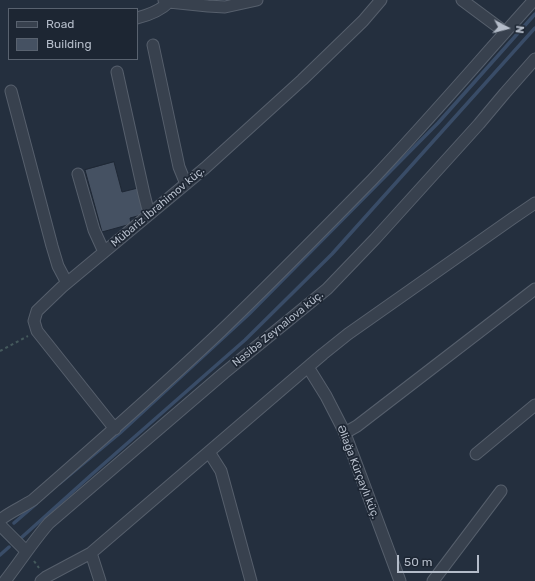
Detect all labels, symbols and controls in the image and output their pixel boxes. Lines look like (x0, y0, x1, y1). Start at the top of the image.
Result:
legend (8, 8, 138, 60)
north arrow (487, 8, 527, 48)
text: Road (46, 17, 74, 31)
text: N (512, 25, 526, 34)
text: Building (46, 37, 92, 51)
street label: Mübariz İbrahimov küç. (109, 164, 207, 250)
street label: Nəsibə Zeynalova küç. (230, 288, 326, 370)
street label: Əliağa Kürçaylı küç. (334, 423, 382, 521)
scale bar (399, 547, 481, 573)
text: 50 m (404, 555, 432, 569)

